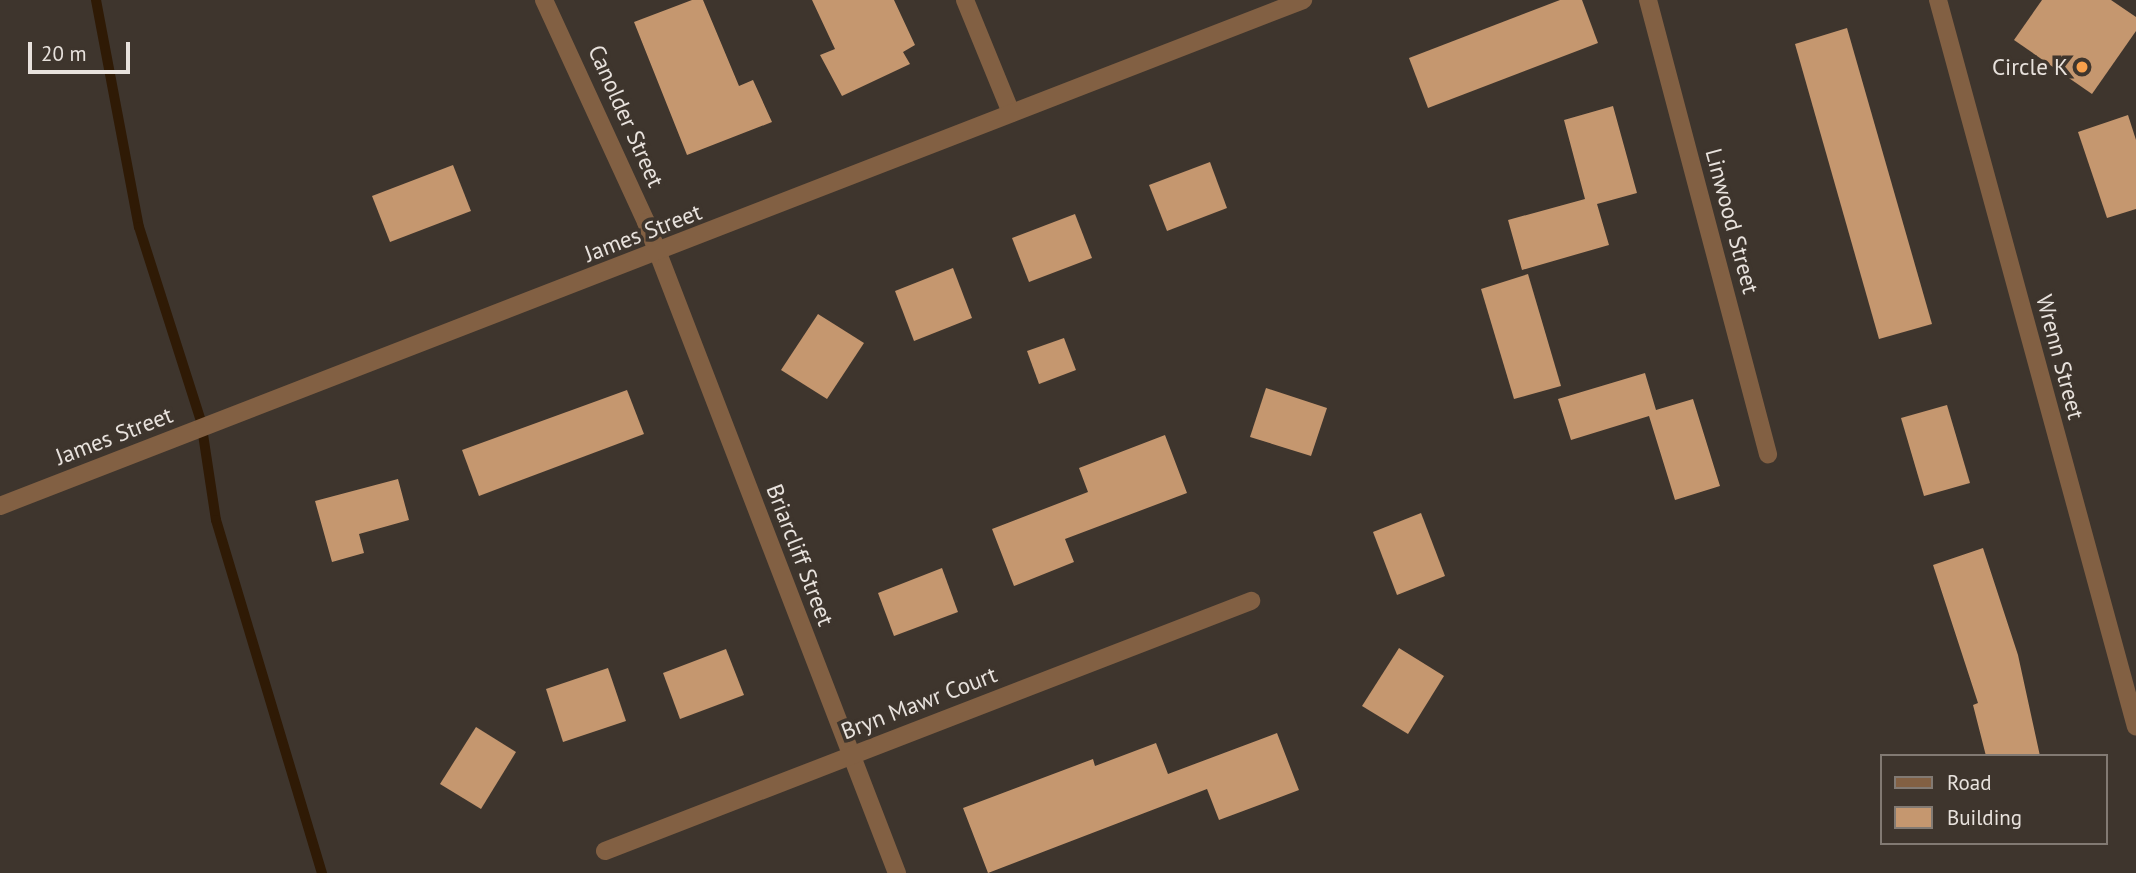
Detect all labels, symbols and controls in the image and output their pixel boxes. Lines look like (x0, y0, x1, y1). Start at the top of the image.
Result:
scale bar (32, 28, 133, 72)
text: 20 m (41, 40, 87, 67)
street label: Canolder Street (582, 41, 670, 191)
place label: Circle K (1992, 53, 2068, 81)
marker: Circle K (2074, 59, 2090, 75)
street label: Linwood Street (1699, 145, 1765, 297)
street label: James Street (581, 198, 705, 268)
street label: Wrenn Street (2030, 292, 2090, 422)
street label: James Street (52, 401, 176, 471)
street label: Briarcliff Street (760, 480, 840, 630)
street label: Bryn Mawr Court (837, 661, 1001, 745)
legend (1881, 754, 2108, 845)
text: Road (1947, 769, 1991, 796)
text: Building (1947, 804, 2022, 831)

